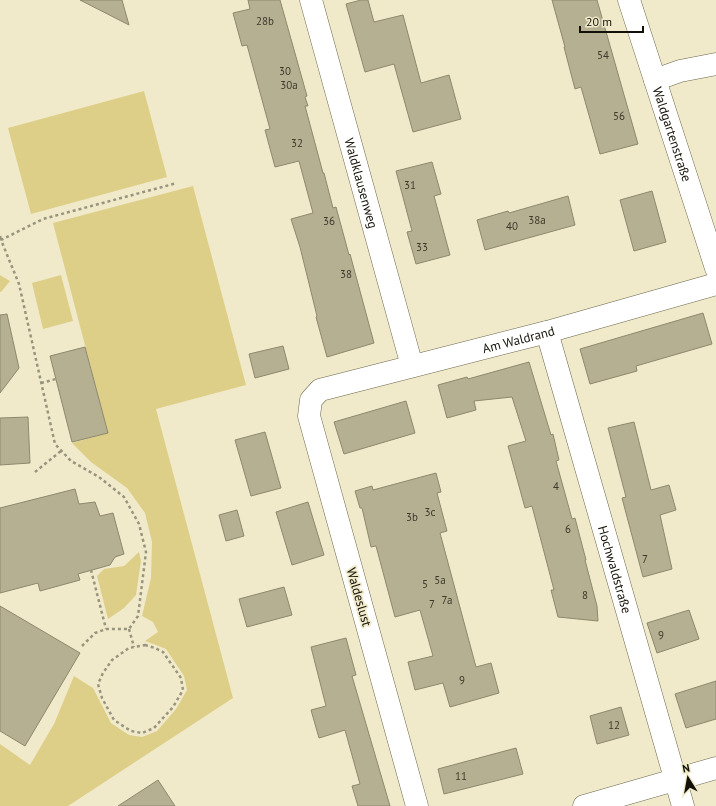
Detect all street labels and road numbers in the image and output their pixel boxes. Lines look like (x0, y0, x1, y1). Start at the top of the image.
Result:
street label: Waldgartenstraße (649, 84, 696, 184)
street label: Waldklausenweg (341, 136, 382, 230)
street label: Am Waldrand (480, 322, 556, 357)
street label: Hochwaldstraße (594, 524, 636, 615)
street label: Waldeslust (343, 566, 376, 629)

